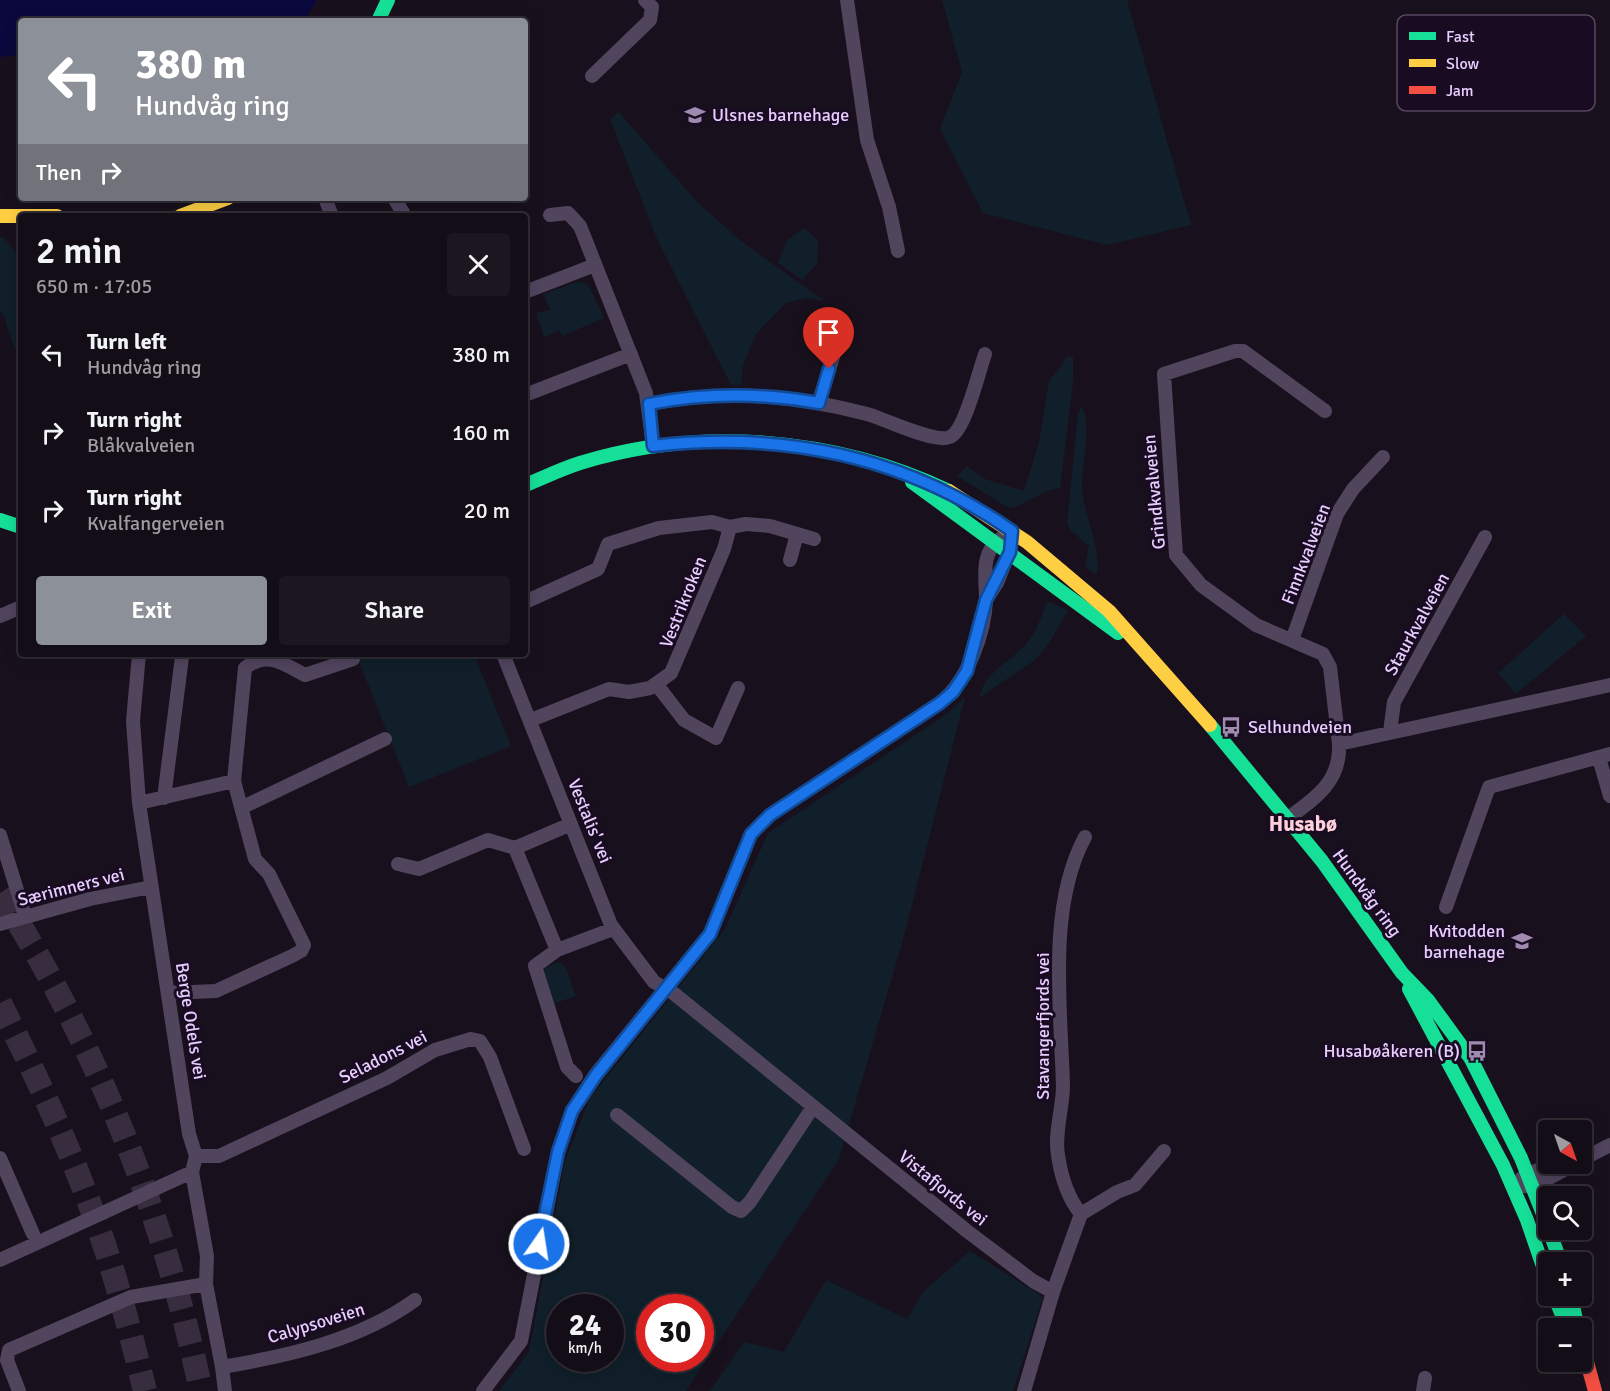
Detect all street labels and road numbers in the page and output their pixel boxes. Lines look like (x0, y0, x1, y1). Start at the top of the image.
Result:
street label: Grindkvalveien (1138, 434, 1170, 550)
street label: Finnkvalveien (1277, 501, 1335, 607)
street label: Vestrikroken (655, 553, 711, 651)
street label: Staurkvalveien (1380, 569, 1454, 679)
street label: Vestalis' vei (563, 776, 617, 866)
street label: Hundvåg ring (1328, 845, 1406, 941)
street label: Særimners vei (15, 863, 127, 911)
street label: Stavangerfjords vei (1032, 952, 1054, 1100)
street label: Berge Odels vei (171, 961, 211, 1081)
street label: Seladons vei (335, 1025, 431, 1089)
street label: Vistafjords vei (894, 1145, 992, 1231)
street label: Calypsoveien (265, 1298, 367, 1348)

